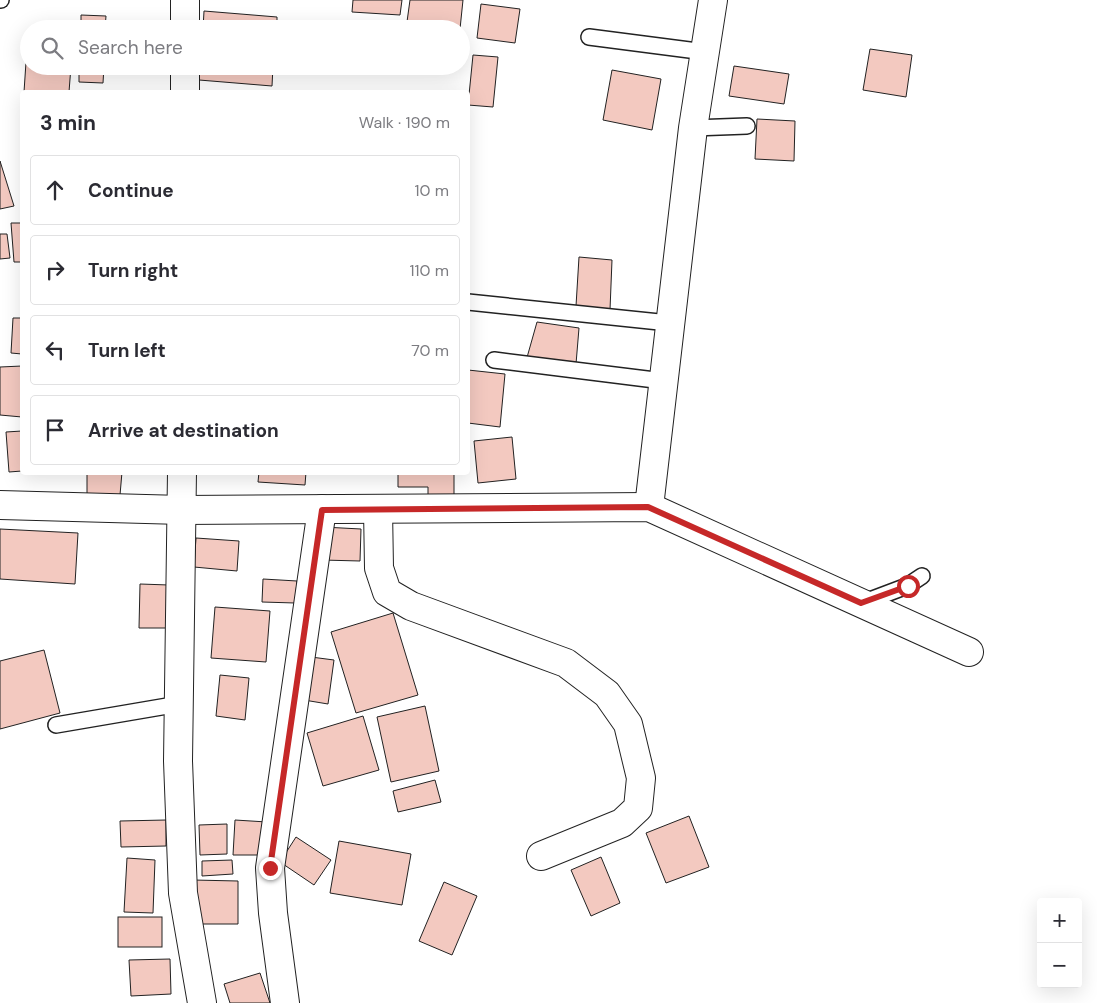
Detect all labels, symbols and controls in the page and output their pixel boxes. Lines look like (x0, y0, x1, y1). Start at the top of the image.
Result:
search box (20, 20, 470, 75)
icon: search (38, 34, 66, 62)
text: Search here (78, 35, 183, 60)
text: 3 min (40, 109, 96, 137)
text: Walk · 190 m (359, 112, 450, 133)
icon: ahead (41, 176, 69, 204)
text: Continue (88, 178, 174, 203)
text: 10 m (415, 180, 449, 201)
icon: right (41, 256, 69, 284)
text: Turn right (88, 258, 178, 283)
text: 110 m (410, 260, 449, 281)
icon: left (41, 336, 69, 364)
text: Turn left (88, 338, 166, 363)
text: 70 m (411, 340, 449, 361)
icon: arrive (41, 416, 69, 444)
text: Arrive at destination (88, 418, 279, 443)
route start (897, 575, 920, 598)
route end (259, 857, 282, 880)
map controls (1037, 898, 1082, 988)
button: + (1037, 898, 1082, 943)
button: − (1037, 943, 1082, 988)

